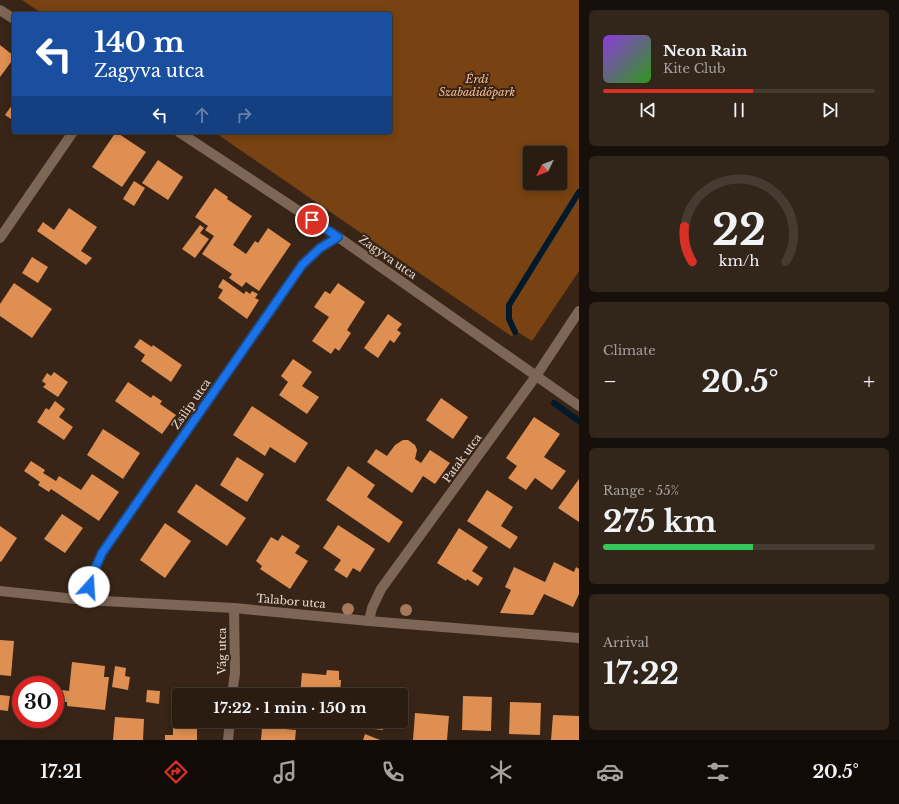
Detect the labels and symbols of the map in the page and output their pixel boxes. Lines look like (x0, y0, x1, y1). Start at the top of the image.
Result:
park label: Érdi Szabadidőpark (439, 72, 516, 99)
north arrow (523, 146, 567, 190)
pin (295, 203, 329, 237)
street label: Zagyva utca (356, 232, 420, 283)
street label: Zsilip utca (168, 375, 214, 432)
street label: Patak utca (440, 430, 485, 485)
position arrow (68, 566, 110, 608)
street label: Talabor utca (256, 591, 327, 611)
street label: Vág utca (215, 627, 229, 675)
speed limit sign: 30 (12, 676, 64, 728)

